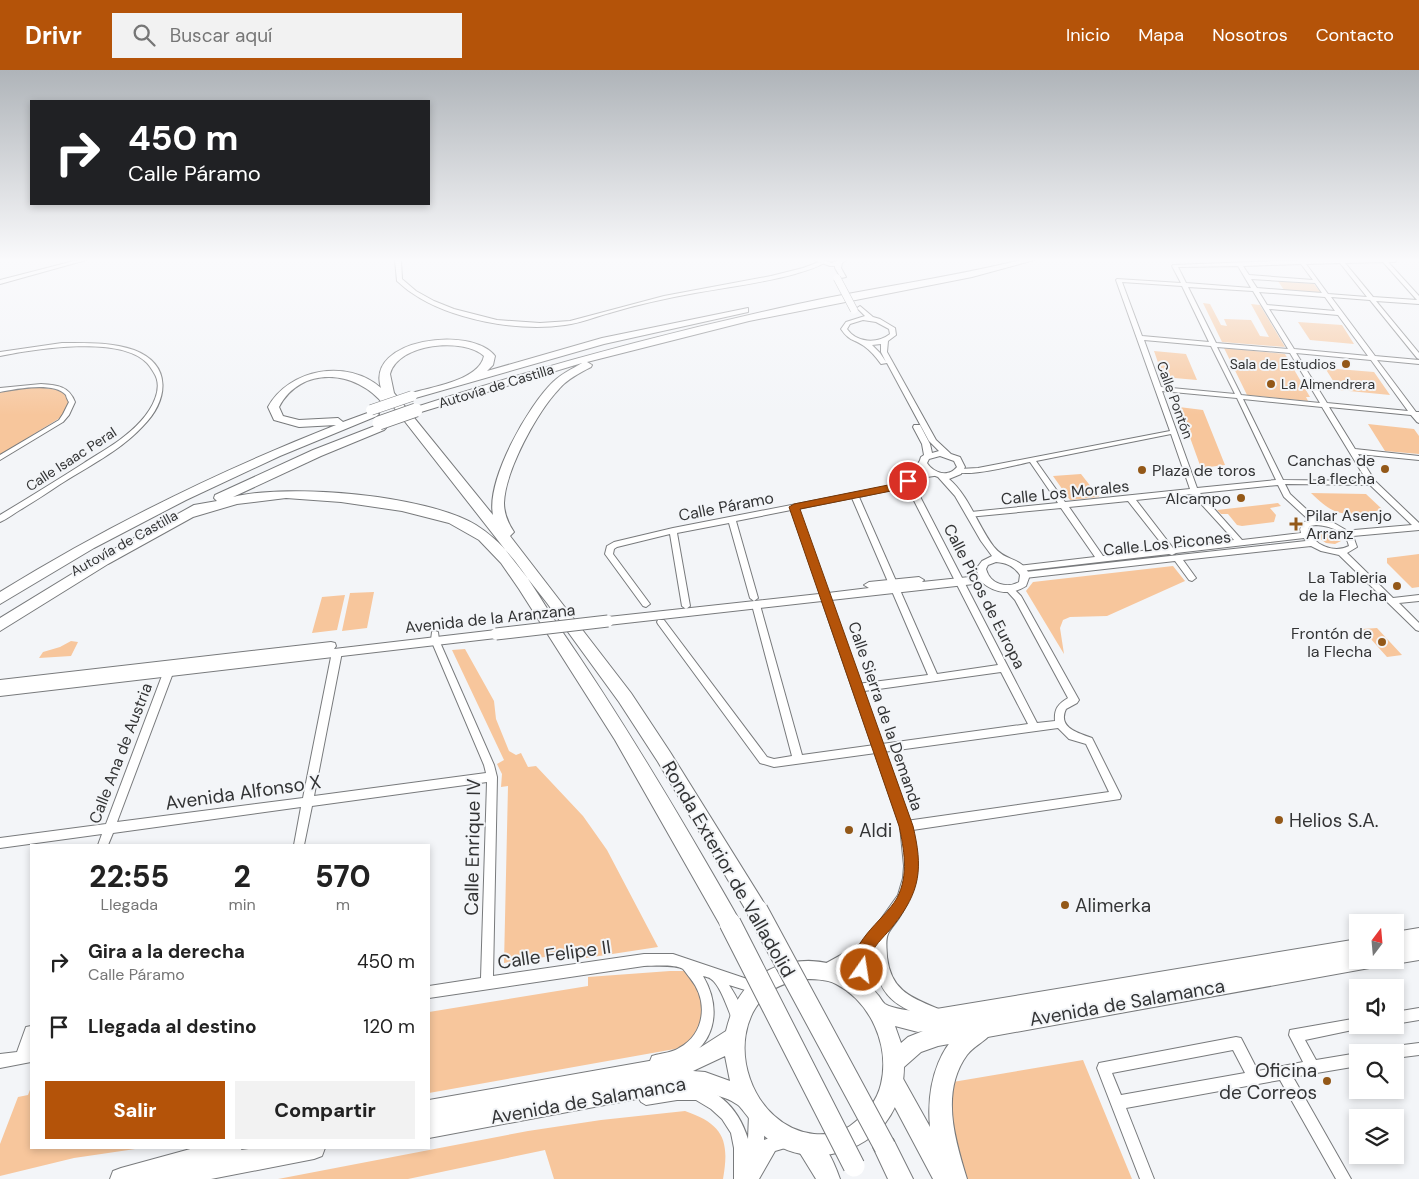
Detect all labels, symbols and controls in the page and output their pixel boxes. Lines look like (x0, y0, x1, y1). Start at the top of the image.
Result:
search box (112, 13, 462, 58)
text: Drivr (25, 20, 82, 51)
icon: search (130, 21, 158, 49)
text: Buscar aquí (170, 23, 272, 48)
text: Inicio (1066, 23, 1110, 47)
text: Mapa (1138, 23, 1184, 47)
text: Nosotros (1212, 23, 1288, 47)
text: Contacto (1316, 23, 1394, 47)
text: 450 m (128, 115, 238, 161)
icon: right (45, 120, 110, 185)
text: Calle Páramo (128, 159, 261, 188)
place label: Sala de Estudios (1230, 355, 1336, 373)
marker: Sala de Estudios (1340, 358, 1352, 370)
street label: Calle Pontón (1153, 359, 1197, 441)
street label: Autovía de Castilla (436, 360, 556, 412)
place label: La Almendrera (1281, 375, 1375, 393)
marker: La Almendrera (1265, 378, 1277, 390)
street label: Calle Isaac Peral (22, 423, 120, 495)
place label: Canchas de La flecha (1287, 450, 1375, 489)
pin (887, 460, 929, 502)
place label: Plaza de toros (1152, 460, 1256, 481)
marker: Canchas de La flecha (1379, 463, 1391, 475)
marker: Plaza de toros (1136, 464, 1148, 476)
icon: arrive (894, 467, 922, 495)
street label: Calle Los Morales (1000, 475, 1130, 510)
street label: Calle Páramo (677, 487, 776, 526)
place label: Alcampo (1165, 488, 1231, 509)
marker: Alcampo (1235, 492, 1247, 504)
place label: Pilar Asenjo Arranz (1306, 505, 1392, 544)
street label: Autovía de Castilla (67, 506, 181, 580)
marker: Pilar Asenjo Arranz (1290, 518, 1302, 530)
street label: Calle Picos de Europa (939, 520, 1030, 672)
street label: Calle Los Picones (1102, 526, 1232, 561)
place label: La Tableria de la Flecha (1299, 567, 1387, 606)
marker: La Tableria de la Flecha (1391, 580, 1403, 592)
street label: Avenida de la Aranzana (404, 599, 576, 638)
street label: Calle Sierra de la Demanda (843, 619, 928, 813)
place label: Frontón de la Flecha (1291, 623, 1372, 662)
marker: Frontón de la Flecha (1376, 636, 1388, 648)
street label: Calle Ana de Austria (84, 680, 157, 826)
street label: Ronda Exterior de Valladolid (656, 757, 801, 982)
street label: Avenida Alfonso X (164, 769, 323, 816)
street label: Calle Enrique IV (459, 778, 486, 916)
place label: Helios S.A. (1289, 808, 1379, 833)
marker: Helios S.A. (1273, 814, 1285, 826)
place label: Aldi (859, 818, 892, 843)
marker: Aldi (843, 824, 855, 836)
text: 22:55 (89, 857, 169, 896)
text: 2 (233, 857, 251, 896)
text: 570 (315, 857, 371, 896)
place label: Alimerka (1075, 893, 1151, 918)
text: Llegada (101, 894, 158, 915)
text: min (228, 894, 256, 915)
text: m (336, 894, 350, 915)
marker: Alimerka (1059, 899, 1071, 911)
north arrow (1349, 914, 1404, 969)
map controls (1349, 914, 1404, 1164)
street label: Calle Felipe II (496, 934, 612, 975)
text: Gira a la derecha (88, 939, 245, 964)
position arrow (835, 943, 887, 995)
icon: right (45, 948, 73, 976)
text: 450 m (357, 949, 415, 974)
text: Calle Páramo (88, 964, 185, 985)
street label: Avenida de Salamanca (1028, 973, 1227, 1032)
button: sound (1349, 979, 1404, 1034)
icon: arrive (45, 1013, 73, 1041)
text: Llegada al destino (88, 1014, 257, 1039)
text: 120 m (363, 1014, 415, 1039)
button: search (1349, 1044, 1404, 1099)
place label: Oficina de Correos (1219, 1058, 1317, 1105)
street label: Avenida de Salamanca (489, 1071, 688, 1130)
marker: Oficina de Correos (1321, 1075, 1333, 1087)
button: Salir (45, 1081, 225, 1139)
button: Compartir (235, 1081, 415, 1139)
button: layers (1349, 1109, 1404, 1164)

